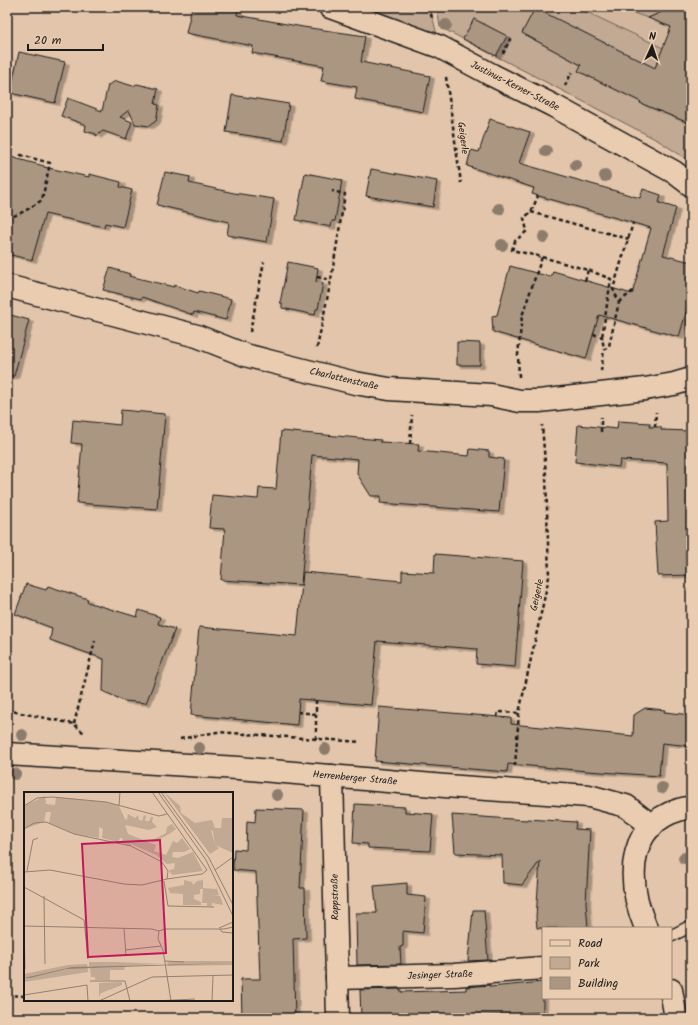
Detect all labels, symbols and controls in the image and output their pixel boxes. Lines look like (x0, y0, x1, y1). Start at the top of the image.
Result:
scale bar (28, 26, 103, 52)
north arrow (632, 26, 672, 66)
text: N (649, 28, 656, 46)
text: 20 m (34, 31, 62, 50)
street label: Justinus-Kerner-Straße (468, 57, 563, 116)
street label: Geigerle (453, 121, 473, 156)
street label: Charlottenstraße (308, 363, 381, 395)
street label: Geigerle (526, 577, 548, 613)
street label: Herrenberger Straße (312, 766, 398, 790)
inset map (24, 792, 233, 1001)
street label: Rappstraße (327, 873, 343, 920)
legend (542, 927, 672, 999)
text: Road (578, 934, 603, 953)
text: Park (578, 954, 600, 973)
street label: Jesinger Straße (407, 966, 473, 984)
text: Building (578, 974, 618, 993)

